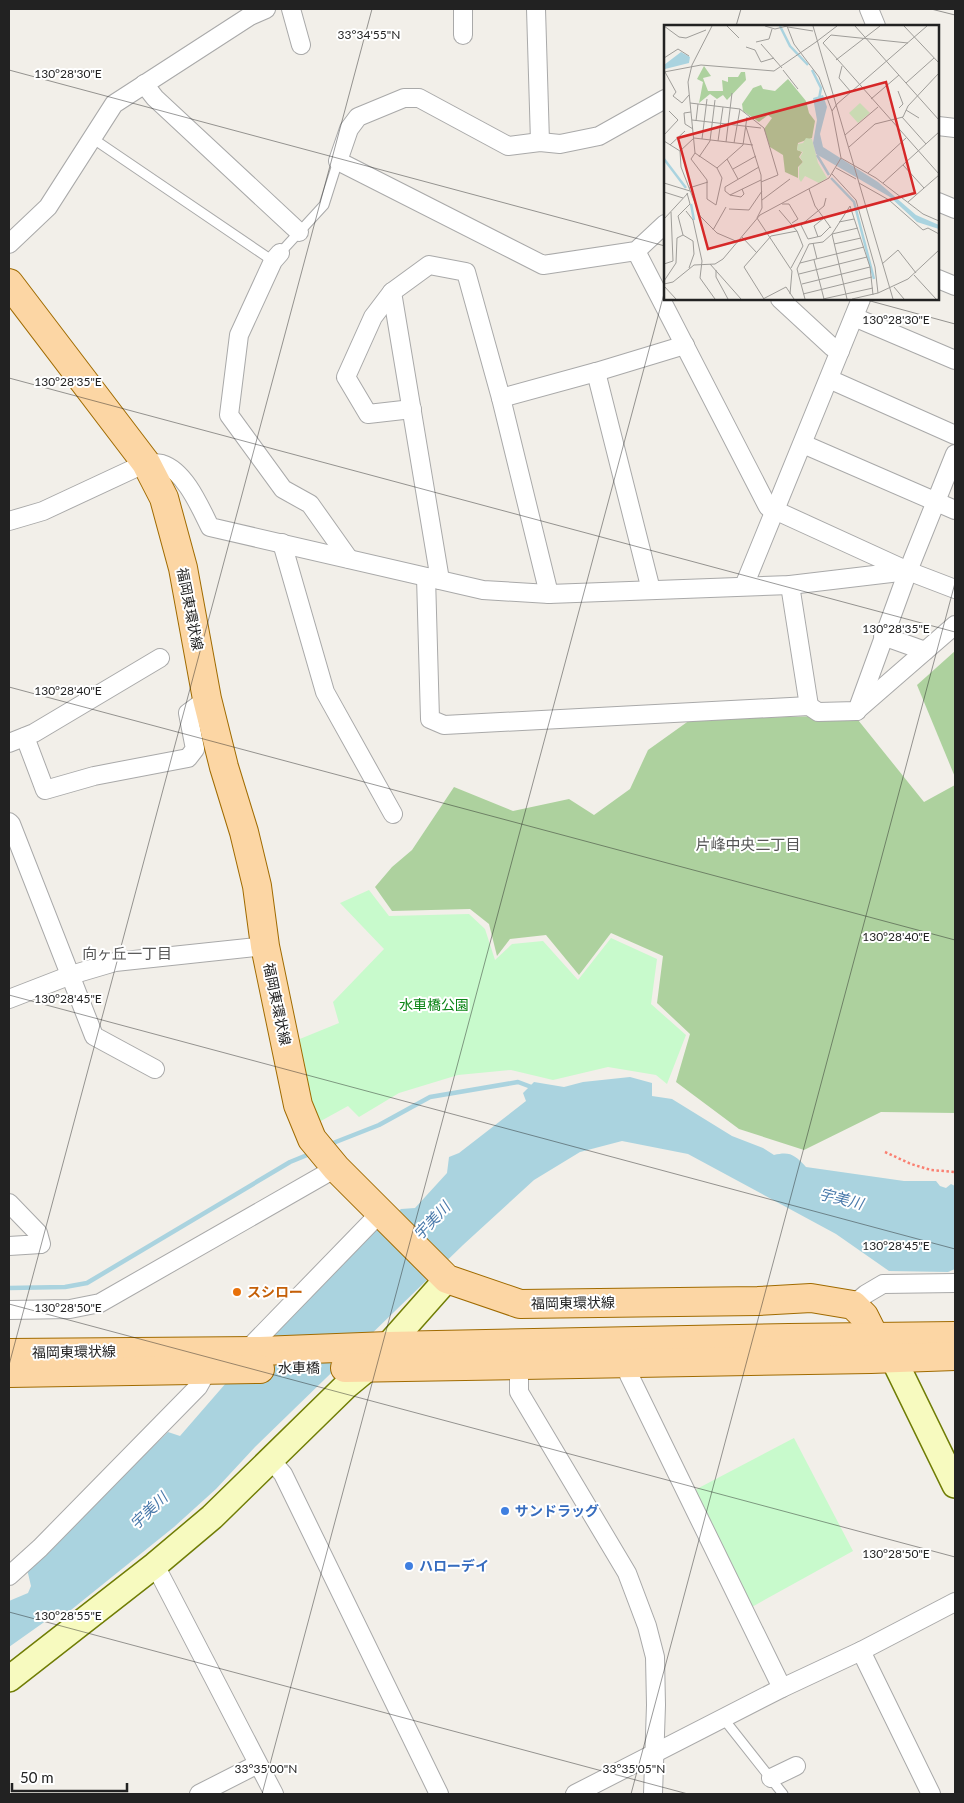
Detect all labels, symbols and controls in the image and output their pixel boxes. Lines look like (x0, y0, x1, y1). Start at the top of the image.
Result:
inset map (664, 25, 939, 300)
text: 33°34'55"N (338, 27, 400, 42)
text: 130°28'30"E (34, 66, 102, 81)
text: 130°28'30"E (862, 312, 930, 327)
text: 130°28'35"E (34, 374, 102, 389)
street label: 福岡東環状線 (174, 566, 207, 652)
text: 130°28'35"E (862, 621, 930, 636)
text: 130°28'40"E (34, 683, 102, 698)
district label: 片峰中央二丁目 (695, 835, 801, 853)
text: 130°28'40"E (862, 929, 930, 944)
district label: 向ヶ丘一丁目 (82, 944, 172, 962)
street label: 福岡東環状線 (260, 961, 295, 1047)
text: 130°28'45"E (34, 991, 102, 1006)
park label: 水車橋公園 (399, 996, 469, 1013)
water label: 宇美川 (817, 1184, 867, 1213)
water label: 宇美川 (409, 1196, 455, 1243)
text: 130°28'45"E (862, 1238, 930, 1253)
place label: スシロー (247, 1283, 303, 1300)
marker: スシロー (231, 1286, 243, 1298)
street label: 福岡東環状線 (531, 1293, 615, 1312)
text: 130°28'50"E (34, 1300, 102, 1315)
street label: 福岡東環状線 (32, 1342, 116, 1361)
street label: 水車橋 (278, 1359, 320, 1376)
water label: 宇美川 (126, 1487, 172, 1532)
place label: サンドラッグ (515, 1502, 599, 1519)
marker: サンドラッグ (499, 1505, 511, 1517)
text: 130°28'50"E (862, 1546, 930, 1561)
place label: ハローデイ (419, 1557, 489, 1574)
marker: ハローデイ (403, 1560, 415, 1572)
text: 130°28'55"E (34, 1608, 102, 1623)
scale bar (12, 1760, 128, 1792)
text: 33°35'00"N (235, 1761, 297, 1776)
text: 33°35'05"N (603, 1761, 665, 1776)
text: 50 m (20, 1768, 54, 1786)

